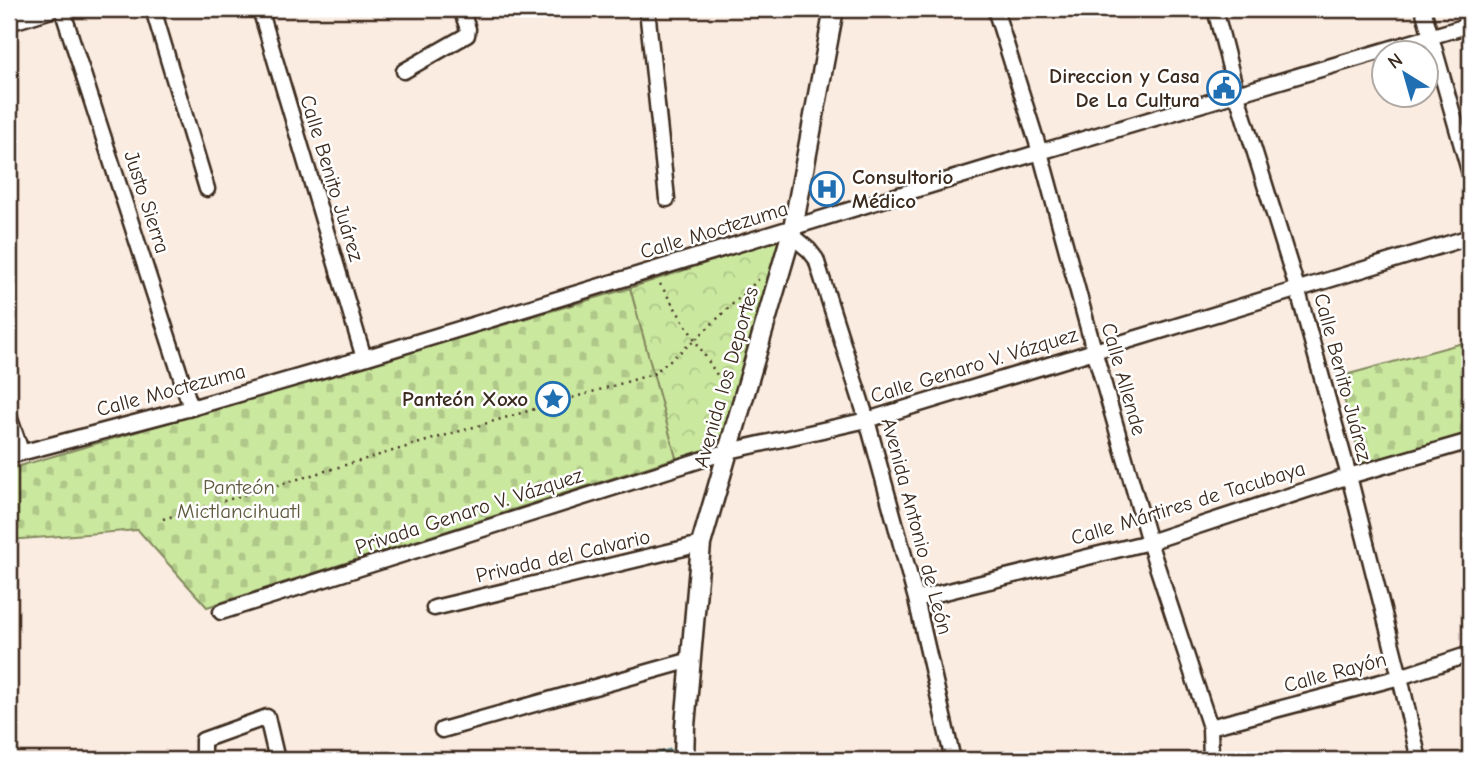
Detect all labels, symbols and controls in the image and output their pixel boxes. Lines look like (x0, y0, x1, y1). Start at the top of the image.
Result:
north arrow (1370, 38, 1440, 108)
text: N (1384, 49, 1407, 74)
place label: Direccion y Casa De La Cultura (1049, 64, 1200, 112)
public building icon: Direccion y Casa De La Cultura (1205, 69, 1243, 107)
street label: Calle Benito Juárez (295, 92, 369, 264)
street label: Justo Sierra (119, 148, 175, 256)
place label: Consultorio Médico (852, 165, 953, 213)
hospital icon: Consultorio Médico (808, 170, 846, 208)
street label: Calle Moctezuma (637, 196, 791, 264)
street label: Avenida los Deportes (689, 284, 763, 470)
street label: Calle Benito Juárez (1309, 291, 1377, 463)
street label: Calle Allende (1097, 320, 1151, 438)
street label: Calle Genaro V. Vázquez (868, 322, 1080, 408)
street label: Calle Moctezuma (94, 359, 248, 421)
place icon: Panteón Xoxo (534, 380, 572, 418)
place label: Panteón Xoxo (402, 387, 528, 411)
street label: Avenida Antonio de León (877, 415, 957, 637)
street label: Calle Mártires de Tacubaya (1068, 456, 1308, 550)
street label: Privada Genaro V. Vázquez (352, 463, 586, 559)
park label: Panteón Mictlancihuatl (177, 475, 301, 523)
street label: Privada del Calvario (474, 524, 652, 588)
street label: Calle Rayón (1281, 647, 1389, 697)

